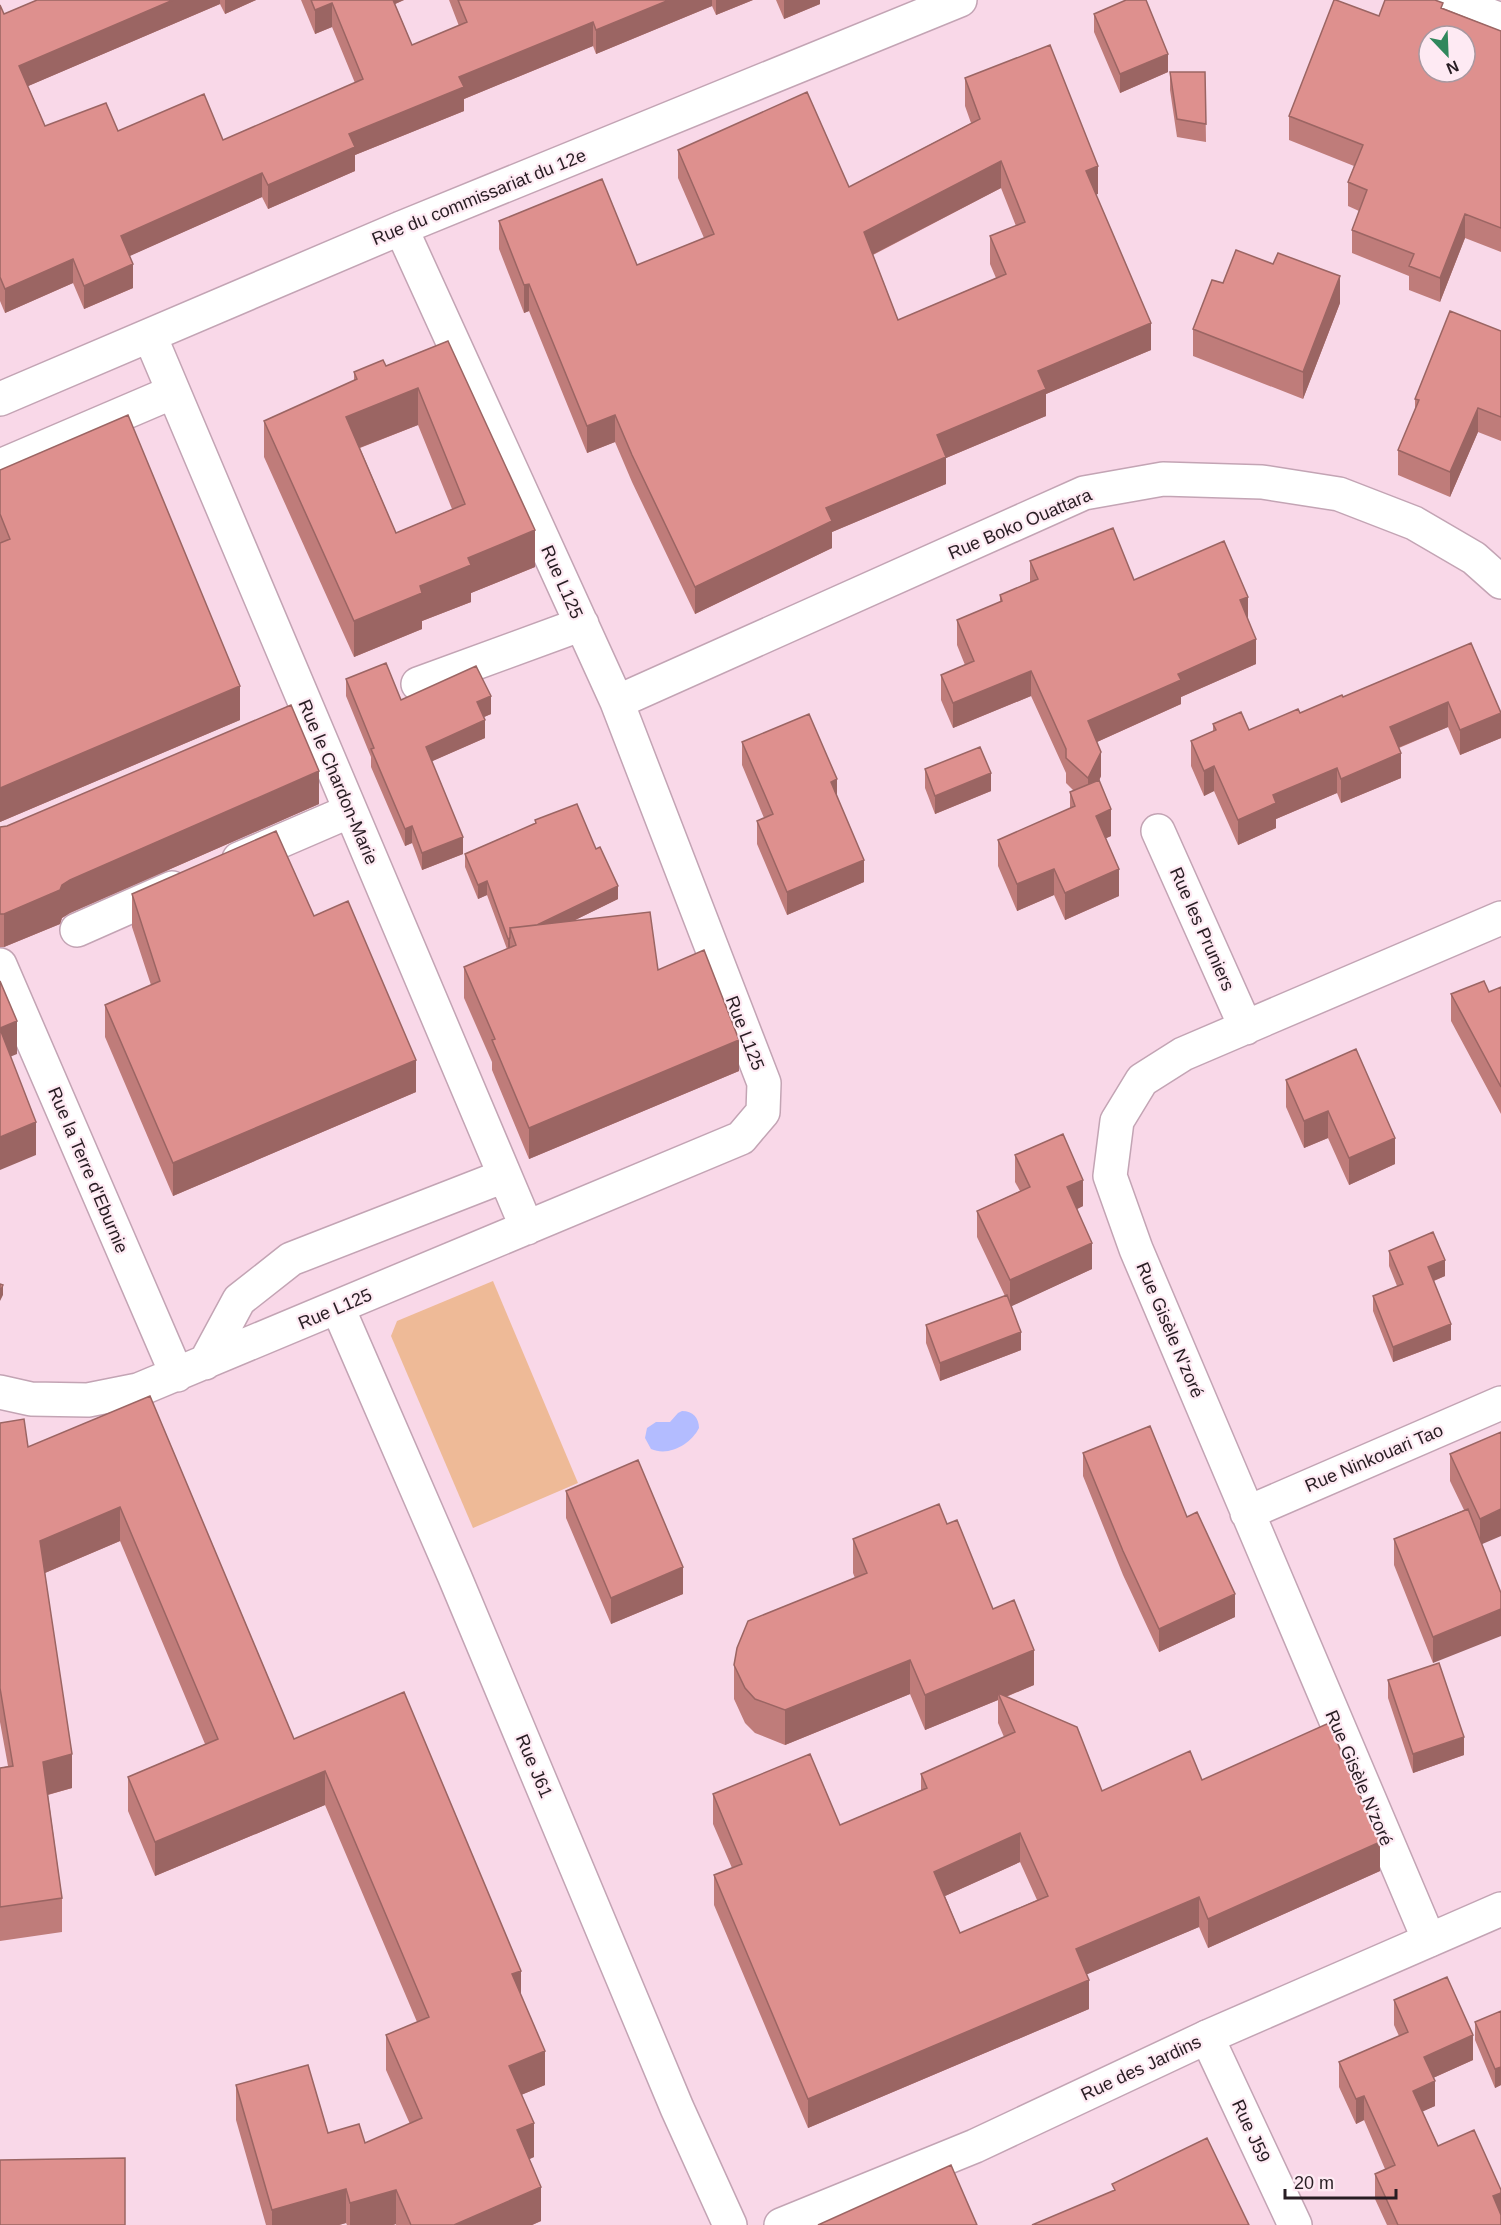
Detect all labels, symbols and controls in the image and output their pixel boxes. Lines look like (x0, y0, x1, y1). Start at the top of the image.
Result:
north arrow (1417, 24, 1477, 84)
text: N (1444, 57, 1461, 77)
street label: Rue du commissariat du 12e (369, 145, 589, 249)
street label: Rue Boko Ouattara (945, 484, 1096, 563)
street label: Rue L125 (537, 542, 587, 622)
street label: Rue le Chardon-Marie (294, 697, 382, 867)
street label: Rue les Pruniers (1166, 864, 1238, 994)
street label: Rue L125 (722, 993, 768, 1073)
street label: Rue la Terre d'Eburnie (44, 1084, 132, 1256)
street label: Rue Gisèle N'zoré (1132, 1259, 1208, 1401)
street label: Rue L125 (295, 1285, 375, 1333)
street label: Rue Ninkouari Tao (1302, 1420, 1446, 1496)
street label: Rue Gisèle N'zoré (1321, 1707, 1397, 1849)
street label: Rue J61 (512, 1731, 556, 1801)
street label: Rue des Jardins (1078, 2031, 1204, 2105)
street label: Rue J59 (1228, 2096, 1274, 2166)
scale bar (1285, 2162, 1396, 2200)
text: 20 m (1294, 2173, 1334, 2193)

